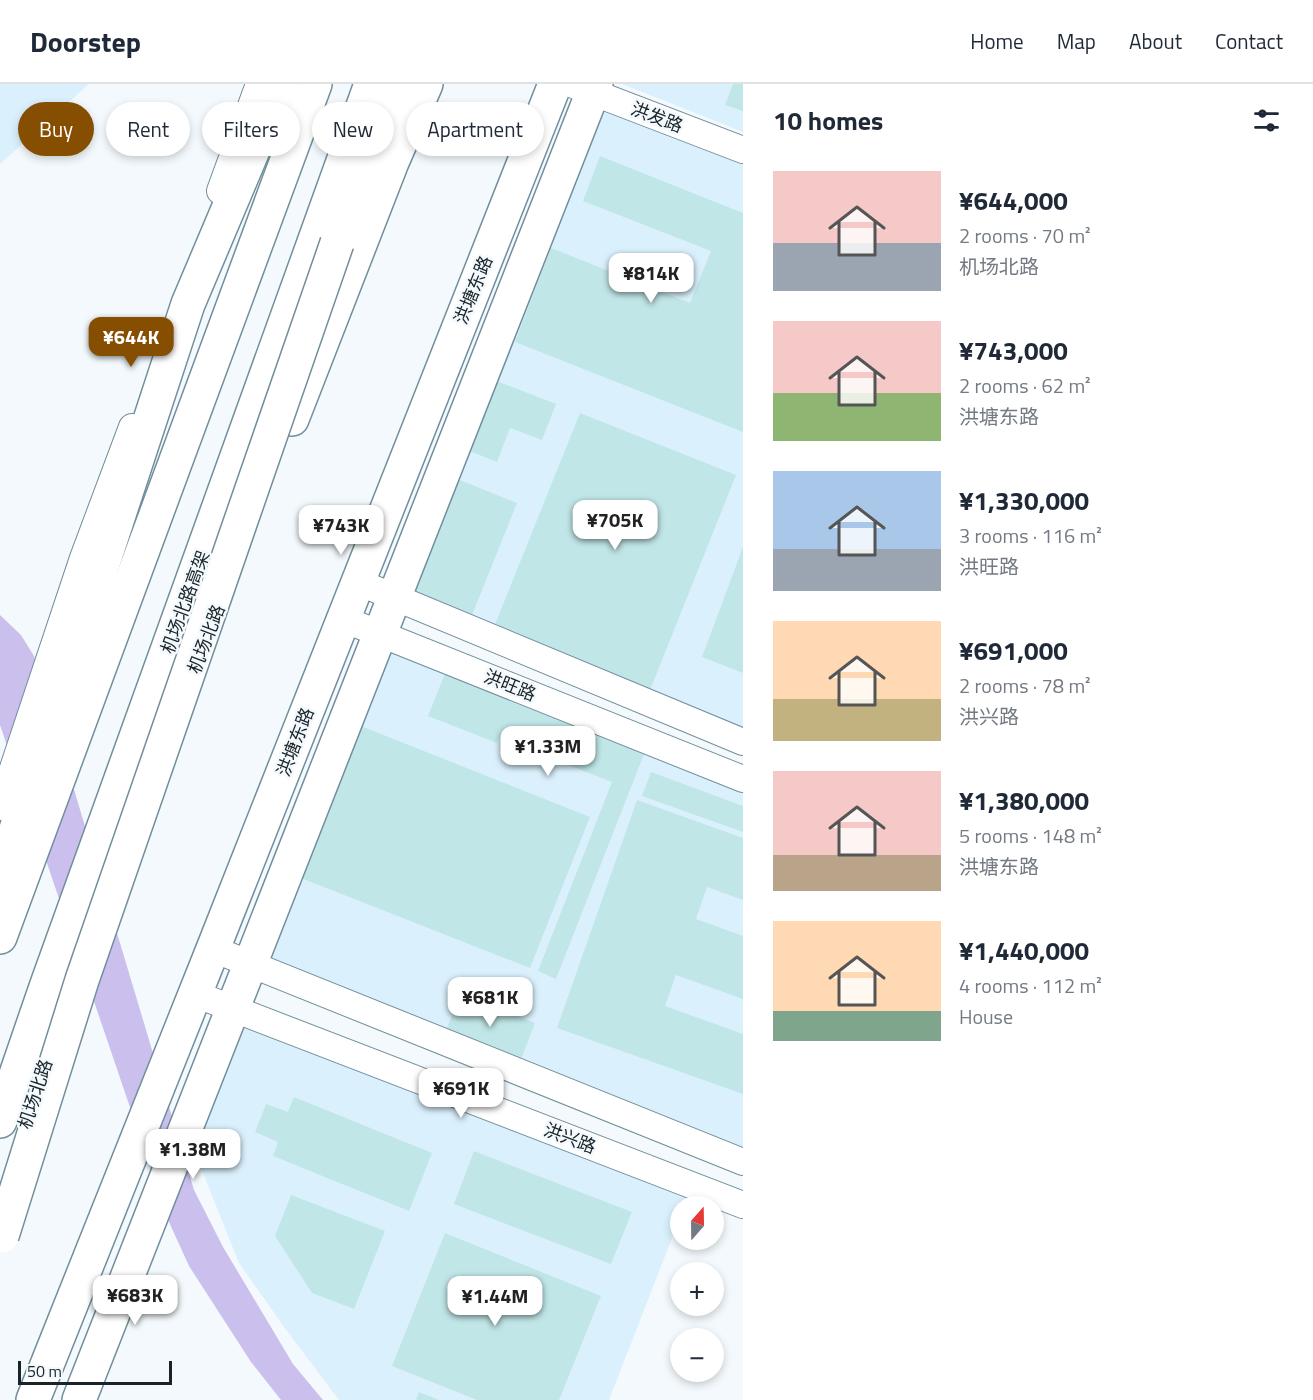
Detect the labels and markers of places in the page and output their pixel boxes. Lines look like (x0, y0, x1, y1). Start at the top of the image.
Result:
pin: ¥814K (609, 253, 693, 304)
pin: ¥644K (89, 317, 173, 368)
pin: ¥705K (573, 500, 657, 551)
pin: ¥743K (299, 505, 383, 556)
pin: ¥1.33M (499, 726, 597, 777)
pin: ¥681K (448, 977, 532, 1028)
pin: ¥691K (419, 1068, 503, 1119)
pin: ¥1.38M (144, 1129, 242, 1180)
pin: ¥683K (93, 1275, 177, 1326)
pin: ¥1.44M (446, 1276, 544, 1327)

